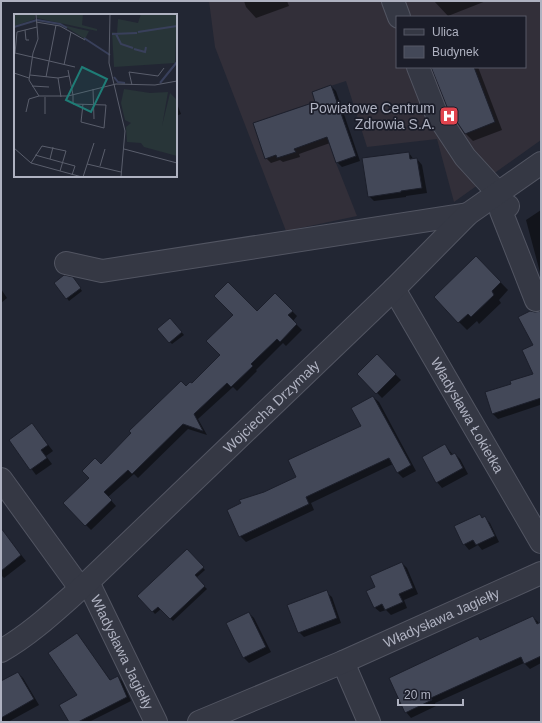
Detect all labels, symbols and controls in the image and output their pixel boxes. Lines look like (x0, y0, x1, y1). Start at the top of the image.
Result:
inset map (14, 14, 177, 177)
legend (396, 16, 526, 68)
text: Ulica (432, 25, 459, 39)
text: Budynek (432, 45, 480, 59)
place label: Powiatowe Centrum Zdrowia S.A. (310, 100, 435, 132)
hospital icon: Powiatowe Centrum Zdrowia S.A. (438, 105, 460, 127)
street label: Władysława Łokietka (428, 355, 507, 476)
street label: Wojciecha Drzymały (220, 357, 323, 456)
street label: Władysława Jagiełły (381, 585, 502, 651)
street label: Władysława Jagiełły (87, 592, 157, 712)
scale bar (398, 681, 463, 707)
text: 20 m (404, 688, 431, 702)

